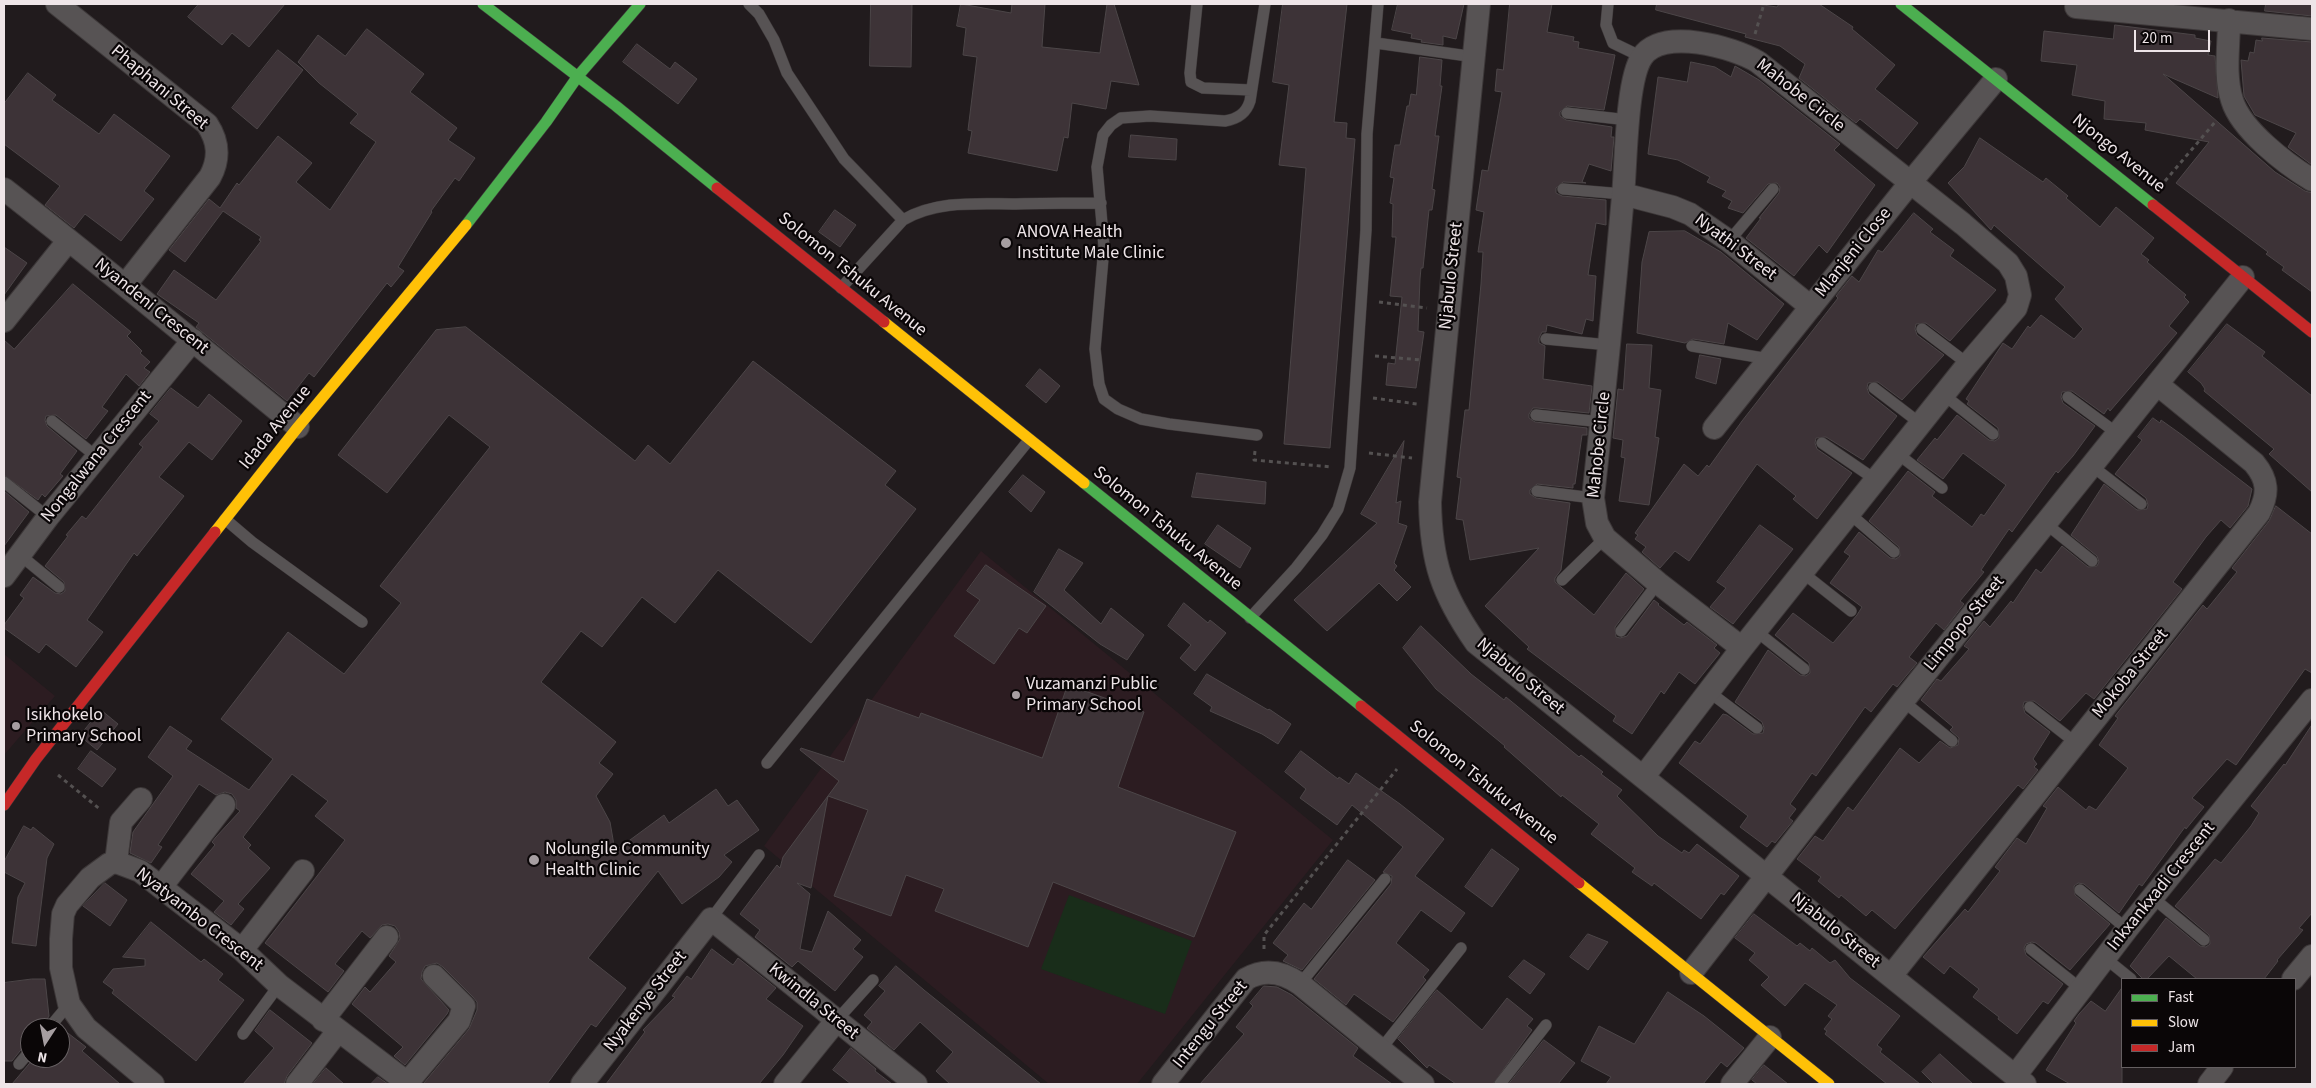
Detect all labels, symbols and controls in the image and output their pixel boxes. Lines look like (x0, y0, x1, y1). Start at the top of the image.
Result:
scale bar (2136, 20, 2212, 52)
text: 20 m (2142, 28, 2172, 49)
street label: Phaphani Street (106, 41, 212, 135)
street label: Mahobe Circle (1751, 55, 1849, 137)
street label: Njongo Avenue (2067, 110, 2169, 198)
street label: Mlanjeni Close (1811, 204, 1897, 302)
street label: Solomon Tshuku Avenue (773, 208, 931, 342)
street label: Nyathi Street (1690, 210, 1780, 286)
street label: Njabulo Street (1436, 221, 1468, 331)
place label: ANOVA Health Institute Male Clinic (1017, 222, 1165, 264)
marker: ANOVA Health Institute Male Clinic (999, 236, 1013, 250)
street label: Nyandeni Crescent (89, 254, 213, 360)
street label: Idada Avenue (236, 382, 316, 474)
street label: Nongalwana Crescent (37, 387, 157, 527)
street label: Mahobe Circle (1584, 391, 1616, 499)
street label: Solomon Tshuku Avenue (1088, 462, 1246, 596)
street label: Limpopo Street (1920, 572, 2010, 676)
street label: Mokoba Street (2088, 625, 2174, 723)
street label: Njabulo Street (1472, 634, 1568, 720)
place label: Vuzamanzi Public Primary School (1026, 674, 1158, 716)
marker: Vuzamanzi Public Primary School (1010, 689, 1022, 701)
place label: Isikhokelo Primary School (26, 705, 141, 748)
street label: Solomon Tshuku Avenue (1404, 716, 1562, 850)
marker: Isikhokelo Primary School (10, 720, 22, 732)
street label: Inkxankxadi Crescent (2103, 818, 2221, 956)
place label: Nolungile Community Health Clinic (545, 839, 710, 882)
marker: Nolungile Community Health Clinic (527, 853, 541, 867)
street label: Nyatyambo Crescent (131, 864, 267, 976)
street label: Njabulo Street (1786, 889, 1884, 973)
street label: Nyakenye Street (600, 947, 692, 1057)
street label: Kwindla Street (764, 959, 862, 1045)
street label: Intengu Street (1169, 977, 1253, 1073)
legend (2121, 978, 2296, 1068)
text: Fast (2168, 987, 2194, 1008)
text: Slow (2168, 1012, 2199, 1033)
north arrow (20, 1018, 70, 1068)
text: Jam (2168, 1037, 2195, 1058)
text: N (36, 1046, 49, 1067)

